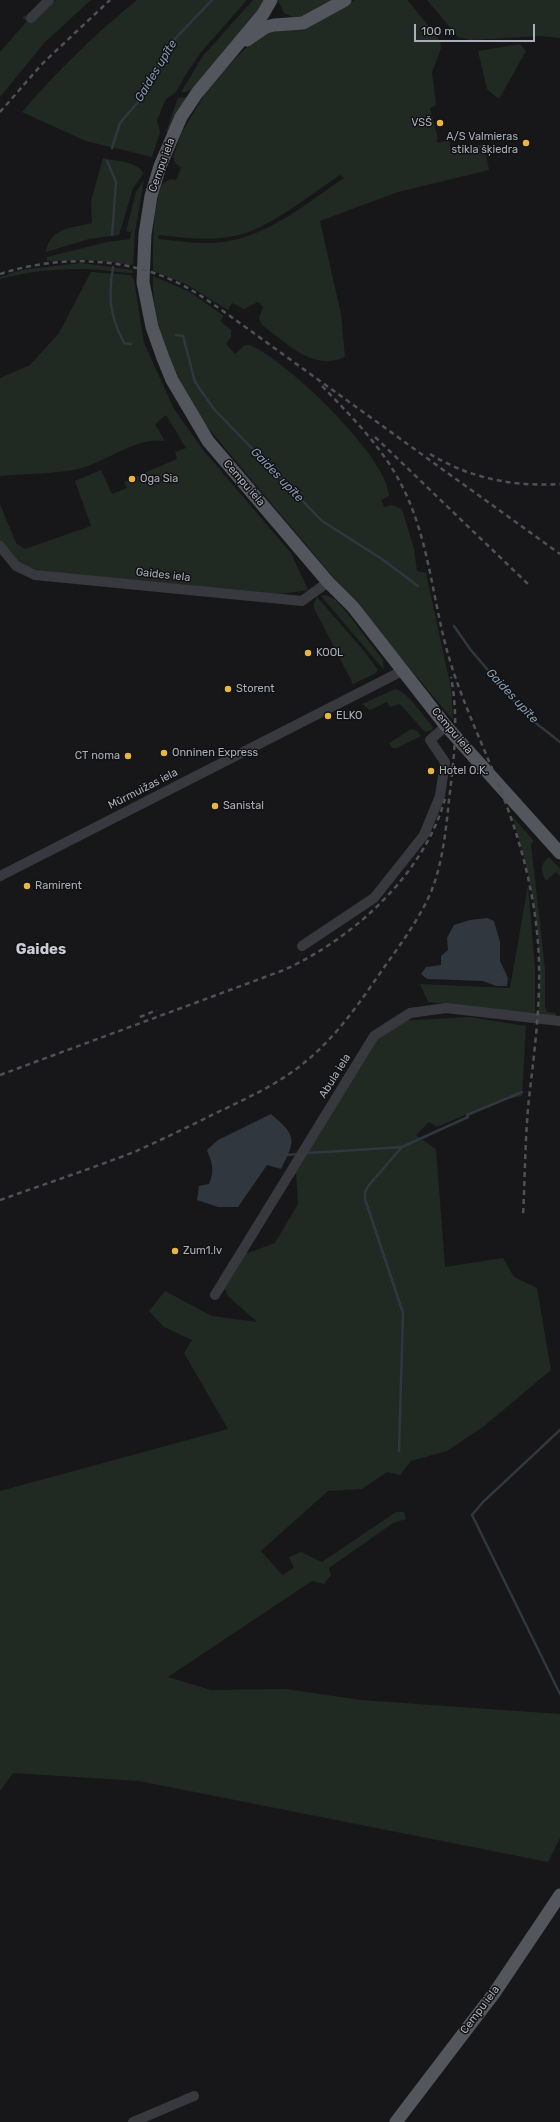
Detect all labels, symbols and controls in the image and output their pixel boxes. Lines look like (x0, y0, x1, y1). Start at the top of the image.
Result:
scale bar (416, 16, 537, 42)
text: 100 m (421, 24, 455, 38)
water label: Gaides upīte (132, 37, 180, 105)
place label: VSŠ (411, 116, 432, 130)
marker: VSŠ (435, 118, 445, 128)
place label: A/S Valmieras stikla šķiedra (446, 130, 518, 156)
street label: Cempu iela (146, 136, 178, 194)
marker: A/S Valmieras stikla šķiedra (521, 138, 531, 148)
water label: Gaides upīte (248, 445, 306, 505)
street label: Cempu iela (220, 457, 268, 509)
place label: Oga Sia (140, 472, 178, 486)
marker: Oga Sia (127, 474, 137, 484)
street label: Gaides iela (135, 566, 191, 584)
place label: KOOL (316, 646, 343, 660)
marker: KOOL (303, 648, 313, 658)
water label: Gaides upīte (483, 666, 541, 726)
place label: Storent (236, 682, 275, 696)
marker: Storent (223, 684, 233, 694)
street label: Cempu iela (429, 705, 475, 757)
place label: ELKO (336, 709, 363, 723)
marker: ELKO (323, 711, 333, 721)
place label: Onninen Express (172, 746, 258, 760)
marker: Onninen Express (159, 748, 169, 758)
place label: CT noma (75, 749, 120, 763)
marker: CT noma (123, 751, 133, 761)
place label: Hotel O.K. (439, 764, 488, 778)
street label: Mūrmuižas iela (106, 766, 180, 812)
marker: Hotel O.K. (426, 766, 436, 776)
place label: Sanistal (223, 799, 264, 813)
marker: Sanistal (210, 801, 220, 811)
place label: Ramirent (35, 879, 82, 893)
marker: Ramirent (22, 881, 32, 891)
district label: Gaides (16, 941, 66, 959)
street label: Abula iela (316, 1051, 354, 1101)
place label: Zum1.lv (183, 1244, 222, 1258)
marker: Zum1.lv (170, 1246, 180, 1256)
street label: Cempu iela (458, 1983, 502, 2037)

